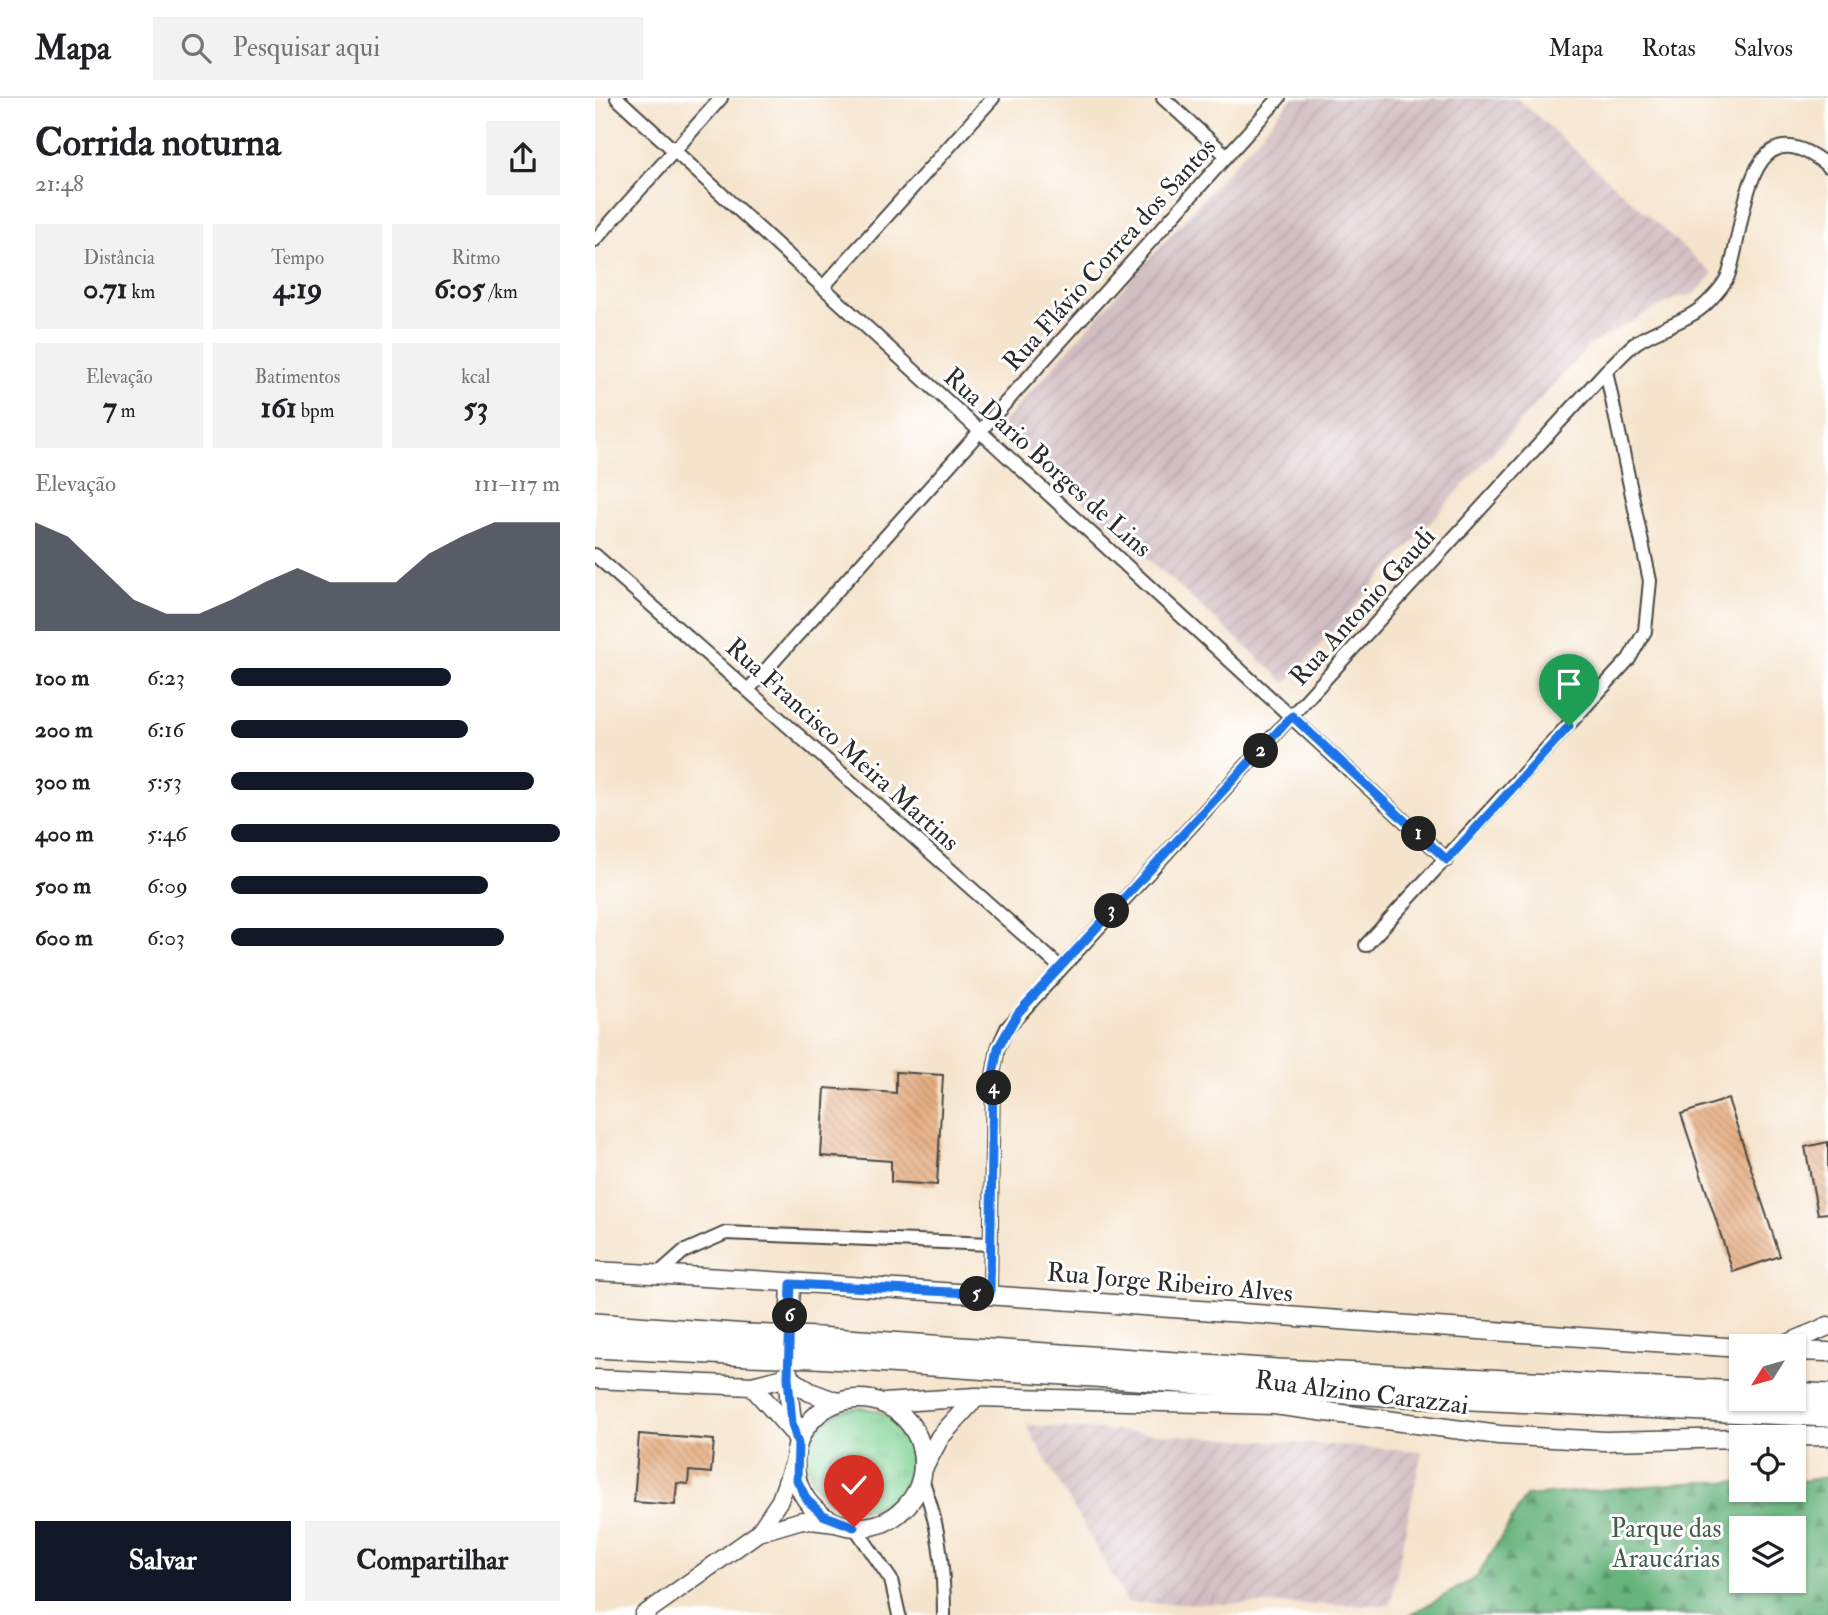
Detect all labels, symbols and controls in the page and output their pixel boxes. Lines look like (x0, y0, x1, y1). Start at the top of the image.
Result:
search box (153, 17, 643, 80)
text: Mapa (35, 28, 111, 69)
icon: search (177, 29, 215, 67)
text: Pesquisar aqui (233, 32, 380, 64)
text: Mapa (1548, 33, 1603, 64)
text: Rotas (1641, 33, 1696, 64)
text: Salvos (1734, 33, 1793, 64)
text: Corrida noturna (35, 119, 281, 167)
button: share (486, 121, 560, 195)
street label: Rua Flávio Correa dos Santos (996, 131, 1223, 378)
text: 21:48 (35, 169, 84, 198)
text: Distância (84, 246, 155, 270)
text: Tempo (271, 246, 324, 270)
text: Ritmo (452, 246, 500, 270)
text: 0.71 (83, 270, 128, 307)
text: 4:19 (273, 270, 322, 307)
text: 6:05 (434, 270, 485, 307)
text: km (128, 280, 155, 304)
text: /km (485, 280, 518, 304)
street label: Rua Dario Borges de Lins (937, 361, 1158, 565)
text: Elevação (86, 365, 153, 389)
text: Batimentos (255, 365, 340, 389)
text: kcal (461, 365, 490, 389)
text: 7 (103, 389, 117, 426)
text: 161 (261, 389, 297, 426)
text: 53 (463, 389, 488, 426)
text: m (117, 399, 135, 423)
text: bpm (297, 399, 334, 423)
text: Elevação (35, 469, 116, 498)
text: 111–117 m (474, 469, 560, 498)
street label: Rua Antonio Gaudi (1283, 521, 1442, 693)
street label: Rua Francisco Meira Martins (719, 631, 966, 858)
pin (1539, 654, 1599, 726)
text: 100 m (35, 663, 89, 692)
text: 6:23 (147, 663, 185, 692)
icon: arrive (1550, 665, 1588, 703)
text: 200 m (35, 715, 93, 744)
text: 6:16 (147, 715, 184, 744)
pin: 2 (1243, 734, 1279, 768)
text: 2 (1256, 738, 1265, 762)
text: 300 m (35, 767, 90, 796)
text: 5:53 (147, 767, 182, 796)
pin: 1 (1401, 816, 1437, 852)
text: 400 m (35, 819, 94, 848)
text: 5:46 (147, 819, 187, 848)
text: 1 (1415, 821, 1422, 845)
text: 500 m (35, 871, 91, 900)
text: 6:09 (147, 871, 188, 900)
pin: 3 (1095, 894, 1129, 928)
text: 3 (1108, 898, 1115, 922)
text: 600 m (35, 923, 93, 952)
text: 6:03 (147, 923, 185, 952)
pin: 4 (977, 1070, 1011, 1105)
text: 4 (988, 1075, 999, 1099)
street label: Rua Jorge Ribeiro Alves (1046, 1256, 1294, 1310)
pin: 5 (959, 1276, 995, 1312)
text: 5 (972, 1281, 981, 1305)
pin: 6 (773, 1298, 807, 1334)
text: 6 (785, 1303, 794, 1327)
north arrow (1729, 1334, 1806, 1410)
map controls (1729, 1334, 1806, 1593)
street label: Rua Alzino Carazzai (1253, 1364, 1470, 1422)
button: locate (1729, 1425, 1806, 1502)
pin (824, 1455, 884, 1527)
icon: check (835, 1466, 873, 1504)
park label: Parque das Araucárias (1611, 1513, 1721, 1575)
button: layers (1729, 1516, 1806, 1593)
button: Salvar (35, 1521, 291, 1601)
button: Compartilhar (305, 1521, 560, 1601)

